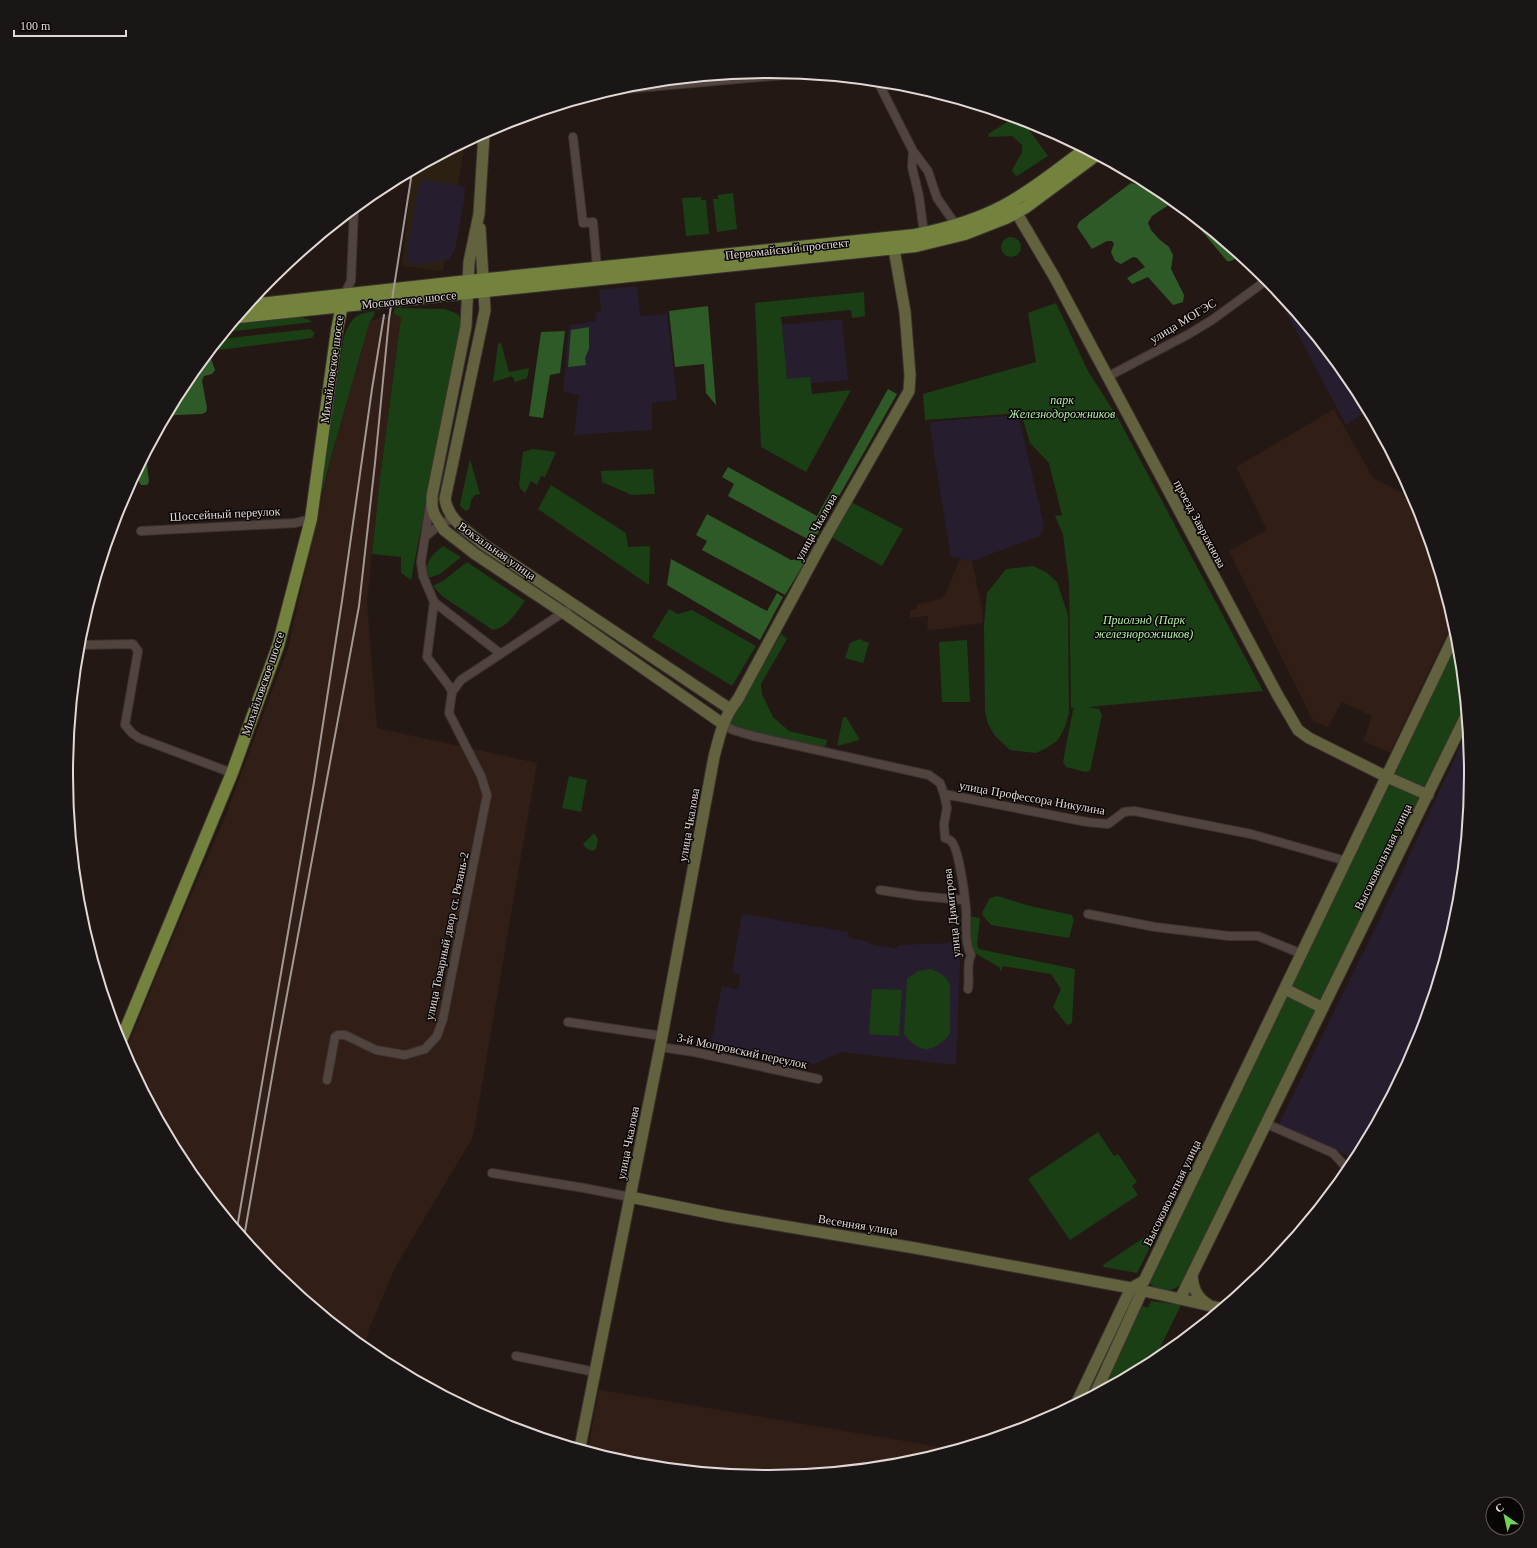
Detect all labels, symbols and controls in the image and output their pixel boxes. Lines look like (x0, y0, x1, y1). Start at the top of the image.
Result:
scale bar (14, 12, 126, 38)
text: 100 m (20, 19, 51, 33)
street label: Первомайский проспект (724, 235, 850, 262)
street label: Московское шоссе (361, 288, 457, 312)
street label: улица МОГЭС (1147, 296, 1219, 346)
street label: Михайловское шоссе (317, 314, 347, 424)
park label: парк Железнодорожников (1008, 393, 1115, 421)
street label: проезд Завражнова (1171, 478, 1229, 571)
street label: улица Чкалова (792, 491, 840, 563)
street label: Шоссейный переулок (169, 504, 281, 524)
street label: Вокзальная улица (456, 519, 539, 583)
park label: Приолэнд (Парк железнорожников) (1095, 613, 1193, 641)
street label: Михайловское шоссе (239, 630, 287, 738)
street label: улица Профессора Никулина (958, 778, 1107, 818)
street label: улица Чкалова (676, 787, 702, 863)
street label: Высоковольтная улица (1351, 801, 1415, 912)
street label: улица Товарный двор ст. Рязань-2 (422, 850, 472, 1022)
street label: улица Димитрова (940, 867, 964, 958)
street label: 3-й Мопровский переулок (676, 1030, 809, 1072)
street label: улица Чкалова (614, 1105, 642, 1181)
street label: Высоковольтная улица (1140, 1137, 1204, 1248)
street label: Весенняя улица (817, 1212, 900, 1238)
north arrow (1485, 1496, 1525, 1536)
text: С (1493, 1500, 1506, 1515)

